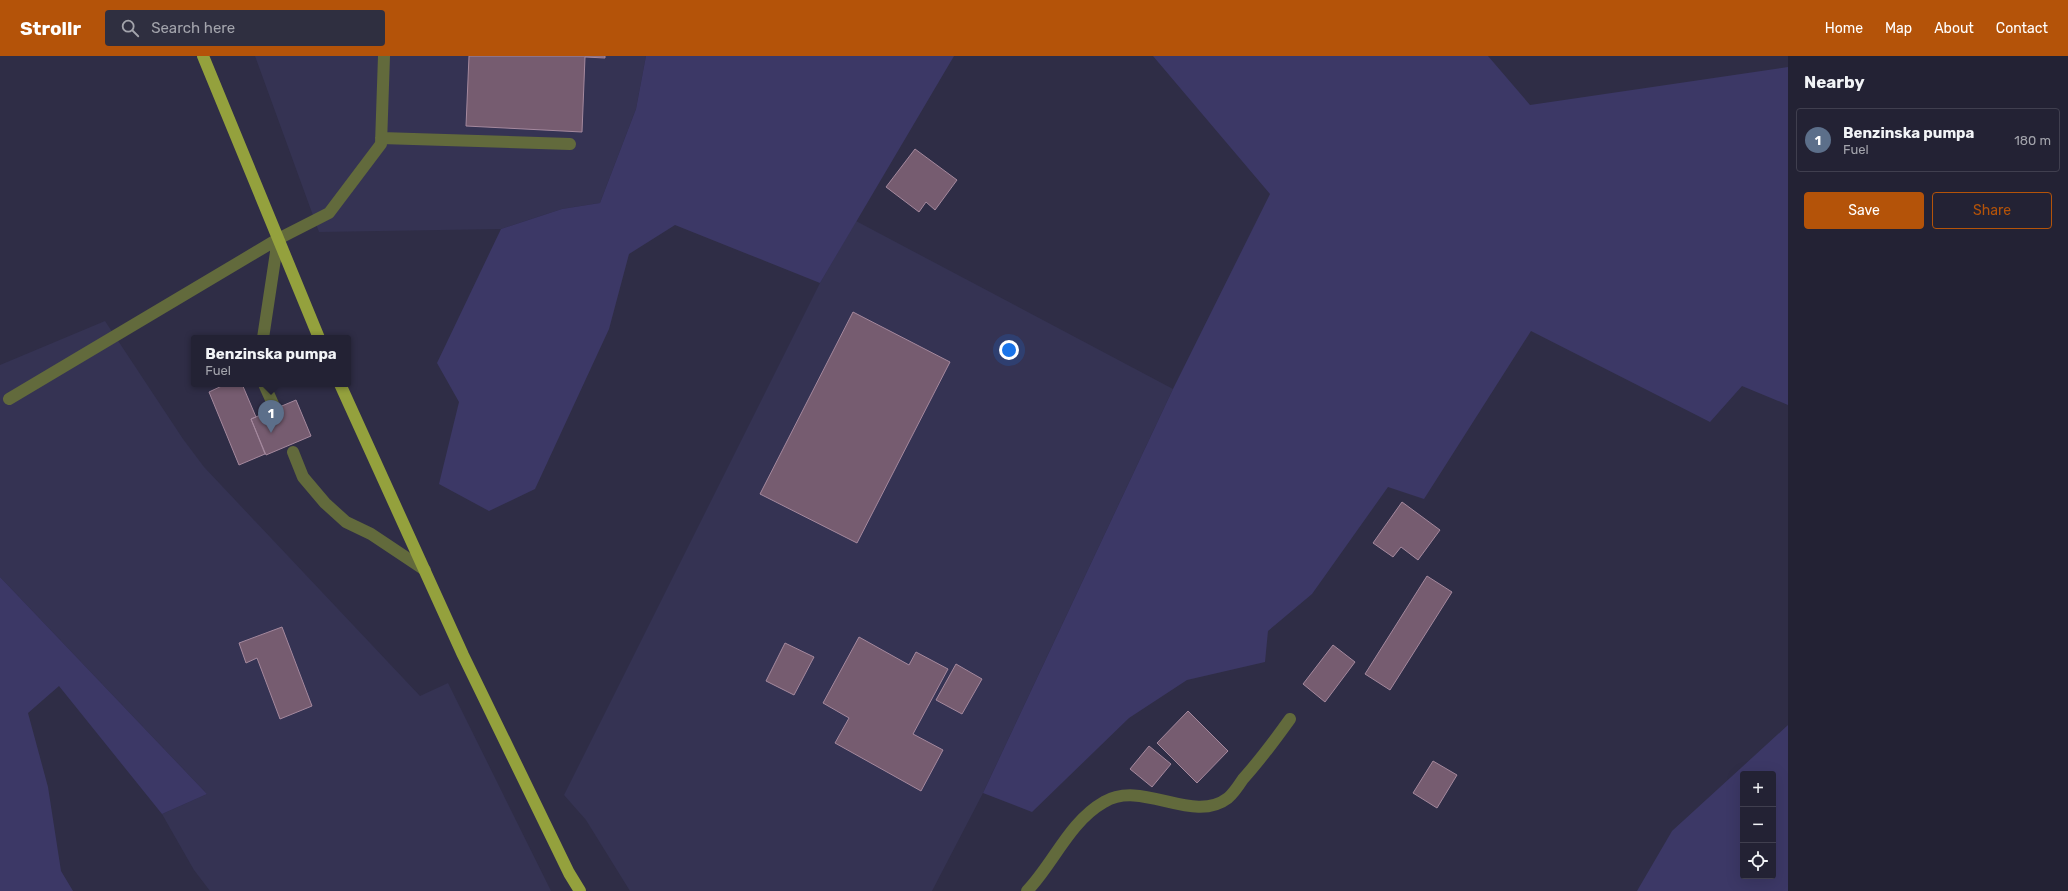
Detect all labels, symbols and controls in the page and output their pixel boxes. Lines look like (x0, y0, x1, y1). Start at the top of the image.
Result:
search box (105, 10, 385, 46)
text: Strollr (20, 17, 81, 40)
icon: search (119, 17, 141, 39)
text: Search here (151, 19, 235, 37)
text: Home (1825, 20, 1863, 37)
text: Map (1885, 20, 1912, 37)
text: About (1934, 20, 1974, 37)
text: Contact (1996, 20, 2048, 37)
text: Nearby (1804, 72, 1865, 92)
text: Benzinska pumpa (1843, 124, 1974, 142)
text: 1 (1815, 133, 1821, 148)
text: 180 m (2014, 133, 2051, 148)
text: Fuel (1843, 142, 1869, 157)
button: Save (1804, 192, 1924, 229)
button: Share (1932, 192, 2052, 229)
popup (191, 335, 351, 387)
your location (999, 340, 1019, 360)
text: Benzinska pumpa (205, 345, 337, 363)
text: Fuel (205, 363, 231, 378)
pin: 1 (258, 400, 284, 433)
map controls (1740, 771, 1776, 879)
button: + (1740, 771, 1776, 807)
button: − (1740, 807, 1776, 843)
button: locate (1740, 843, 1776, 879)

